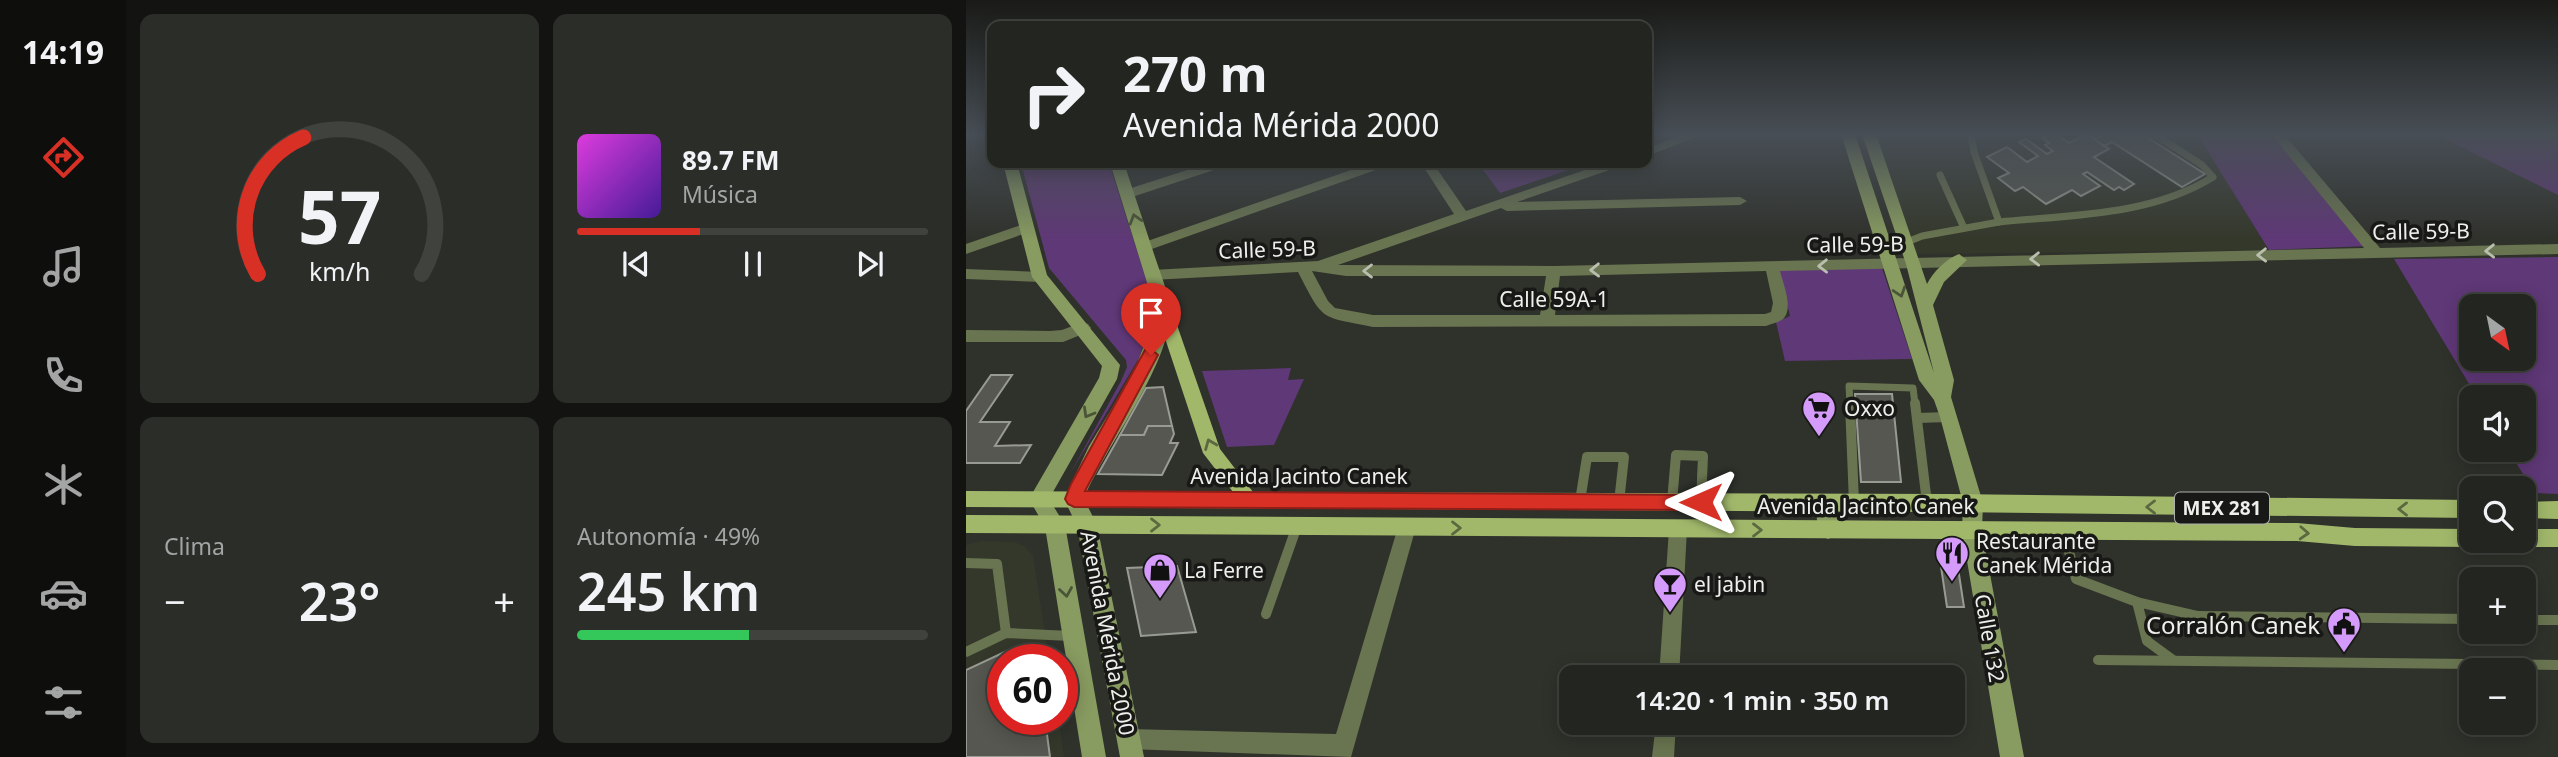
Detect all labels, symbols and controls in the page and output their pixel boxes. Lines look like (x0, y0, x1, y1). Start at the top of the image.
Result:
text: 14:19 (22, 30, 104, 73)
text: 270 m (1123, 40, 1268, 106)
icon: right (1008, 49, 1099, 140)
text: Avenida Mérida 2000 (1123, 103, 1439, 146)
icon: directions (39, 133, 88, 182)
text: 89.7 FM (682, 142, 779, 178)
text: 57 (298, 167, 381, 266)
text: Música (682, 178, 758, 210)
one-way arrow (1128, 213, 1143, 225)
street label: Calle 59-B (2372, 216, 2470, 246)
street label: Calle 59-B (1806, 229, 1904, 259)
street label: Calle 59-B (1218, 233, 1316, 265)
icon: music (39, 242, 88, 291)
one-way arrow (2484, 243, 2495, 258)
icon: previous (617, 245, 655, 283)
icon: pause (734, 245, 772, 283)
icon: next (851, 245, 889, 283)
one-way arrow (2257, 247, 2267, 263)
one-way arrow (2029, 251, 2040, 267)
text: km/h (309, 254, 370, 288)
one-way arrow (1817, 258, 1828, 273)
one-way arrow (1590, 262, 1600, 278)
one-way arrow (1362, 263, 1373, 279)
pin (1121, 283, 1181, 355)
street label: Calle 59A-1 (1499, 285, 1609, 313)
one-way arrow (1892, 285, 1906, 298)
icon: arrive (1132, 294, 1170, 332)
north arrow (2459, 294, 2536, 371)
map controls (2459, 294, 2536, 735)
icon: phone (39, 351, 88, 400)
button: sound (2459, 385, 2536, 462)
supermarket icon: Oxxo (1800, 389, 1838, 438)
place label: Oxxo (1844, 394, 1895, 422)
one-way arrow (1083, 406, 1096, 419)
one-way arrow (1205, 439, 1219, 451)
icon: climate (39, 460, 88, 509)
street label: Avenida Jacinto Canek (1190, 462, 1408, 490)
position arrow (1664, 465, 1738, 539)
button: search (2459, 476, 2536, 553)
street label: Avenida Jacinto Canek (1757, 492, 1975, 520)
road number: MEX 281 (2175, 492, 2269, 524)
one-way arrow (2145, 499, 2156, 515)
one-way arrow (2397, 501, 2408, 517)
one-way arrow (1151, 517, 1161, 533)
text: Autonomía · 49% (577, 520, 760, 552)
one-way arrow (1452, 520, 1462, 536)
one-way arrow (1753, 522, 1763, 538)
one-way arrow (2298, 525, 2309, 540)
place label: Restaurante Canek Mérida (1976, 527, 2112, 579)
street label: Avenida Mérida 2000 (1074, 528, 1142, 738)
text: Clima (164, 530, 225, 562)
restaurant icon: Restaurante Canek Mérida (1933, 534, 1971, 583)
shop icon: La Ferre (1141, 551, 1179, 600)
text: 245 km (577, 555, 760, 626)
place label: La Ferre (1184, 556, 1264, 584)
text: 23° (299, 565, 380, 636)
bar icon: el jabin (1651, 565, 1689, 614)
button: + (2459, 567, 2536, 644)
icon: car (39, 569, 88, 618)
place label: el jabin (1694, 570, 1765, 598)
text: − (164, 575, 186, 627)
text: + (493, 575, 515, 627)
one-way arrow (1058, 586, 1073, 598)
street label: Calle 132 (1968, 592, 2012, 684)
public building icon: Corralón Canek (2325, 605, 2363, 654)
place label: Corralón Canek (2146, 608, 2320, 641)
speed limit sign: 60 (987, 644, 1078, 735)
button: − (2459, 658, 2536, 735)
icon: filters (39, 678, 88, 727)
text: 14:20 · 1 min · 350 m (1635, 682, 1889, 718)

